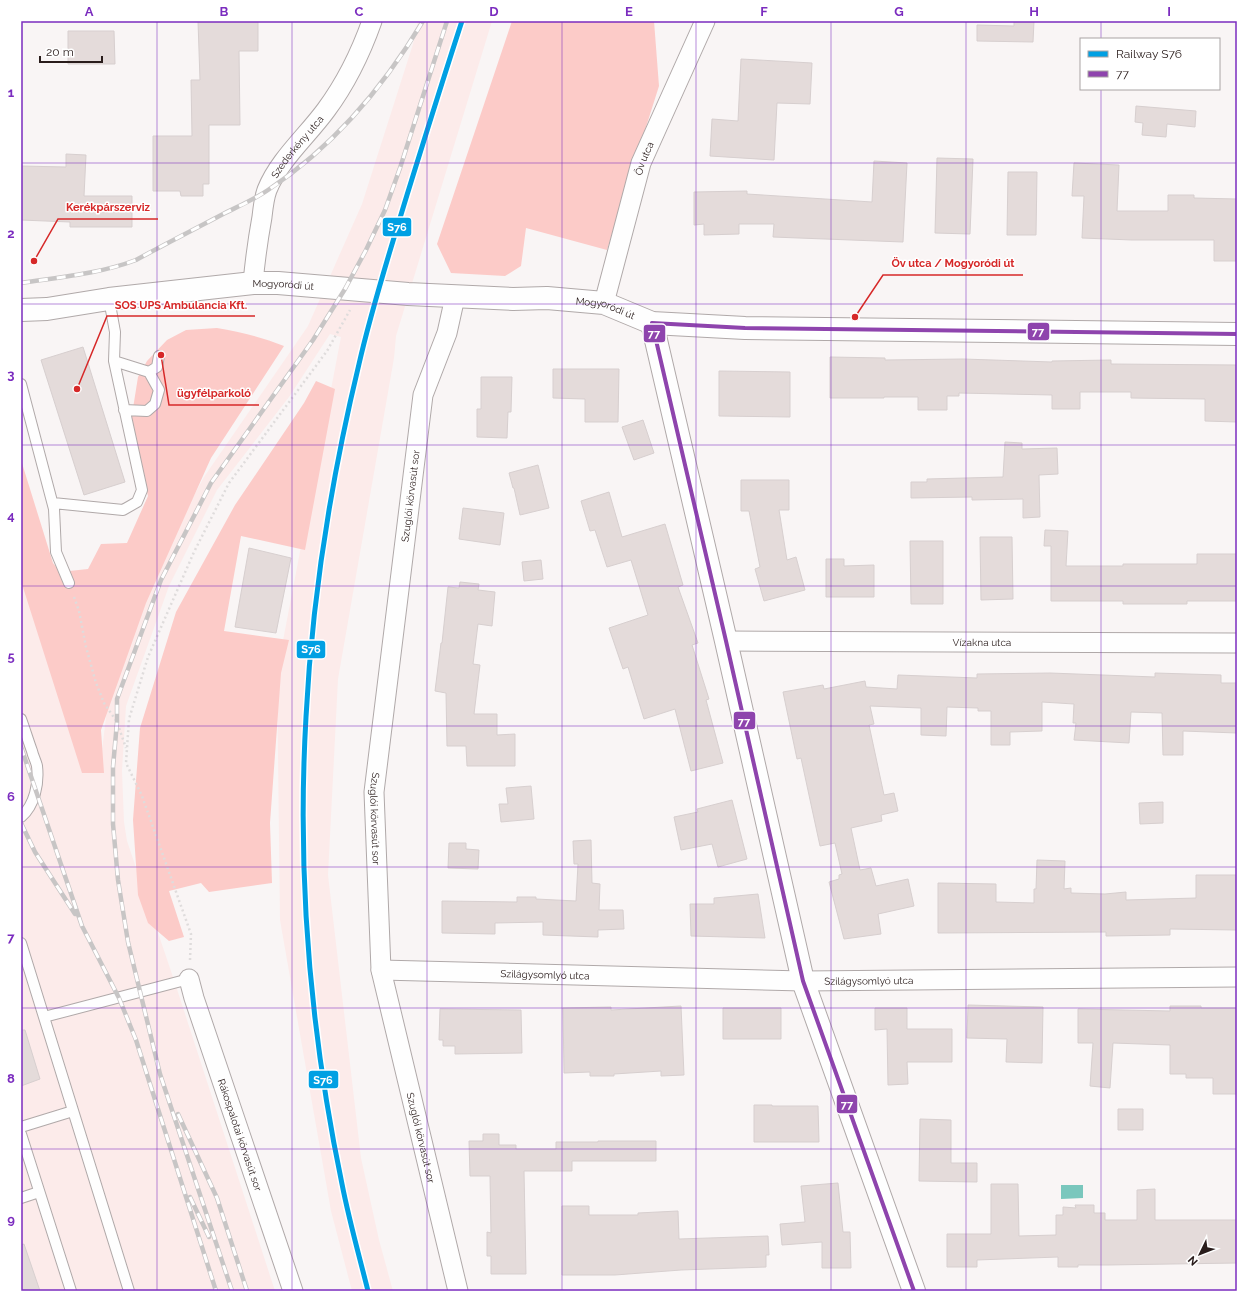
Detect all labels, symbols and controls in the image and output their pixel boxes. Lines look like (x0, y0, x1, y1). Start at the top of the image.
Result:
text: A (85, 4, 94, 19)
text: B (220, 4, 229, 19)
text: C (355, 4, 364, 19)
text: D (489, 4, 499, 19)
text: E (625, 4, 633, 19)
text: F (760, 4, 768, 19)
text: G (894, 4, 904, 19)
text: H (1029, 4, 1039, 19)
text: I (1167, 4, 1171, 19)
scale bar (40, 38, 102, 64)
legend (1080, 38, 1220, 90)
text: 20 m (46, 45, 74, 59)
text: Railway S76 (1116, 47, 1182, 61)
text: 77 (1116, 67, 1129, 81)
text: 1 (8, 85, 15, 100)
street label: Szederkény utca (269, 113, 326, 180)
street label: Öv utca (633, 140, 656, 177)
callout: Kerékpárszerviz (58, 196, 158, 219)
text: Kerékpárszerviz (66, 201, 151, 214)
line badge: S76 (382, 217, 412, 237)
text: S76 (387, 221, 407, 234)
text: 2 (7, 226, 15, 241)
callout: Öv utca / Mogyoródi út (883, 252, 1023, 275)
text: Öv utca / Mogyoródi út (891, 256, 1015, 270)
street label: Mogyoródi út (252, 278, 315, 292)
callout: SOS UPS Ambulancia Kft. (107, 293, 255, 316)
street label: Mogyoródi út (575, 296, 637, 322)
text: SOS UPS Ambulancia Kft. (115, 299, 247, 312)
line badge: 77 (1027, 322, 1050, 341)
line badge: 77 (643, 324, 666, 343)
text: 77 (1032, 325, 1045, 338)
text: 77 (648, 327, 661, 340)
text: 3 (7, 367, 15, 382)
callout: ügyfélparkoló (169, 382, 259, 405)
text: ügyfélparkoló (177, 387, 251, 400)
street label: Szuglói körvasút sor (399, 449, 422, 543)
text: 4 (7, 508, 15, 523)
street label: Vízakna utca (953, 637, 1011, 648)
line badge: S76 (296, 640, 326, 659)
text: S76 (301, 643, 321, 656)
text: 5 (7, 649, 15, 664)
line badge: 77 (733, 711, 756, 730)
text: 77 (738, 715, 751, 728)
street label: Szuglói körvasút sor (368, 772, 382, 866)
text: 6 (7, 789, 15, 804)
text: 7 (7, 930, 15, 945)
street label: Szilágysomlyó utca (500, 968, 590, 981)
street label: Szilágysomlyó utca (824, 975, 914, 987)
line badge: S76 (308, 1070, 339, 1089)
text: 8 (7, 1071, 15, 1086)
text: S76 (313, 1074, 333, 1087)
street label: Rákospalotai körvasút sor (216, 1077, 264, 1193)
street label: Szuglói körvasút sor (405, 1091, 437, 1185)
line badge: 77 (836, 1094, 858, 1114)
text: 77 (841, 1098, 854, 1111)
text: 9 (7, 1212, 15, 1227)
north arrow (1180, 1234, 1220, 1274)
text: N (1185, 1253, 1201, 1268)

